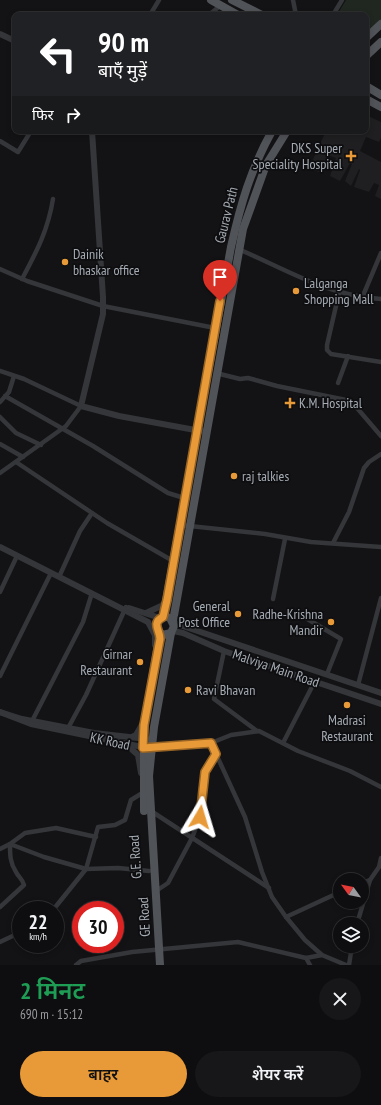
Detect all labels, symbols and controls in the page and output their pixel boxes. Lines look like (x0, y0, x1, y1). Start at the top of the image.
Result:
text: 90 m (98, 23, 149, 60)
icon: left (32, 28, 84, 80)
text: बाएँ मुड़ें (98, 59, 147, 82)
icon: right (62, 104, 84, 126)
text: फिर (32, 105, 54, 124)
place label: DKS Super Speciality Hospital (253, 139, 343, 173)
marker: DKS Super Speciality Hospital (345, 150, 357, 162)
street label: Gaurav Path (210, 185, 242, 245)
place label: Dainik bhaskar office (73, 245, 140, 279)
marker: Dainik bhaskar office (60, 257, 70, 267)
pin (203, 260, 237, 301)
icon: arrive (209, 266, 231, 288)
place label: Lalganga Shopping Mall (304, 274, 374, 308)
marker: Lalganga Shopping Mall (291, 286, 301, 296)
place label: K.M. Hospital (299, 394, 363, 412)
marker: K.M. Hospital (284, 397, 296, 409)
place label: raj talkies (242, 467, 289, 485)
marker: raj talkies (229, 471, 239, 481)
place label: General Post Office (179, 597, 231, 631)
place label: Radhe-Krishna Mandir (252, 605, 323, 639)
marker: General Post Office (233, 609, 243, 619)
marker: Radhe-Krishna Mandir (326, 617, 336, 627)
place label: Girnar Restaurant (80, 645, 132, 679)
street label: Malviya Main Road (230, 645, 322, 691)
marker: Girnar Restaurant (135, 657, 145, 667)
place label: Ravi Bhavan (196, 681, 255, 699)
marker: Ravi Bhavan (183, 685, 193, 695)
marker: Madrasi Restaurant (342, 700, 352, 710)
place label: Madrasi Restaurant (321, 711, 373, 745)
street label: KK Road (88, 728, 132, 754)
position arrow (179, 796, 221, 838)
street label: G.E. Road (124, 835, 146, 879)
north arrow (333, 873, 369, 909)
map controls (333, 873, 369, 953)
street label: GE Road (134, 897, 154, 937)
speed limit sign: 30 (72, 901, 124, 953)
text: 22 (28, 909, 48, 935)
button: layers (333, 917, 369, 953)
text: km/h (29, 930, 47, 943)
text: 2 मिनट (20, 975, 85, 1006)
button: close (319, 978, 361, 1020)
text: 690 m · 15:12 (20, 1006, 83, 1023)
button: बाहर (20, 1051, 187, 1097)
button: शेयर करें (195, 1051, 361, 1097)

